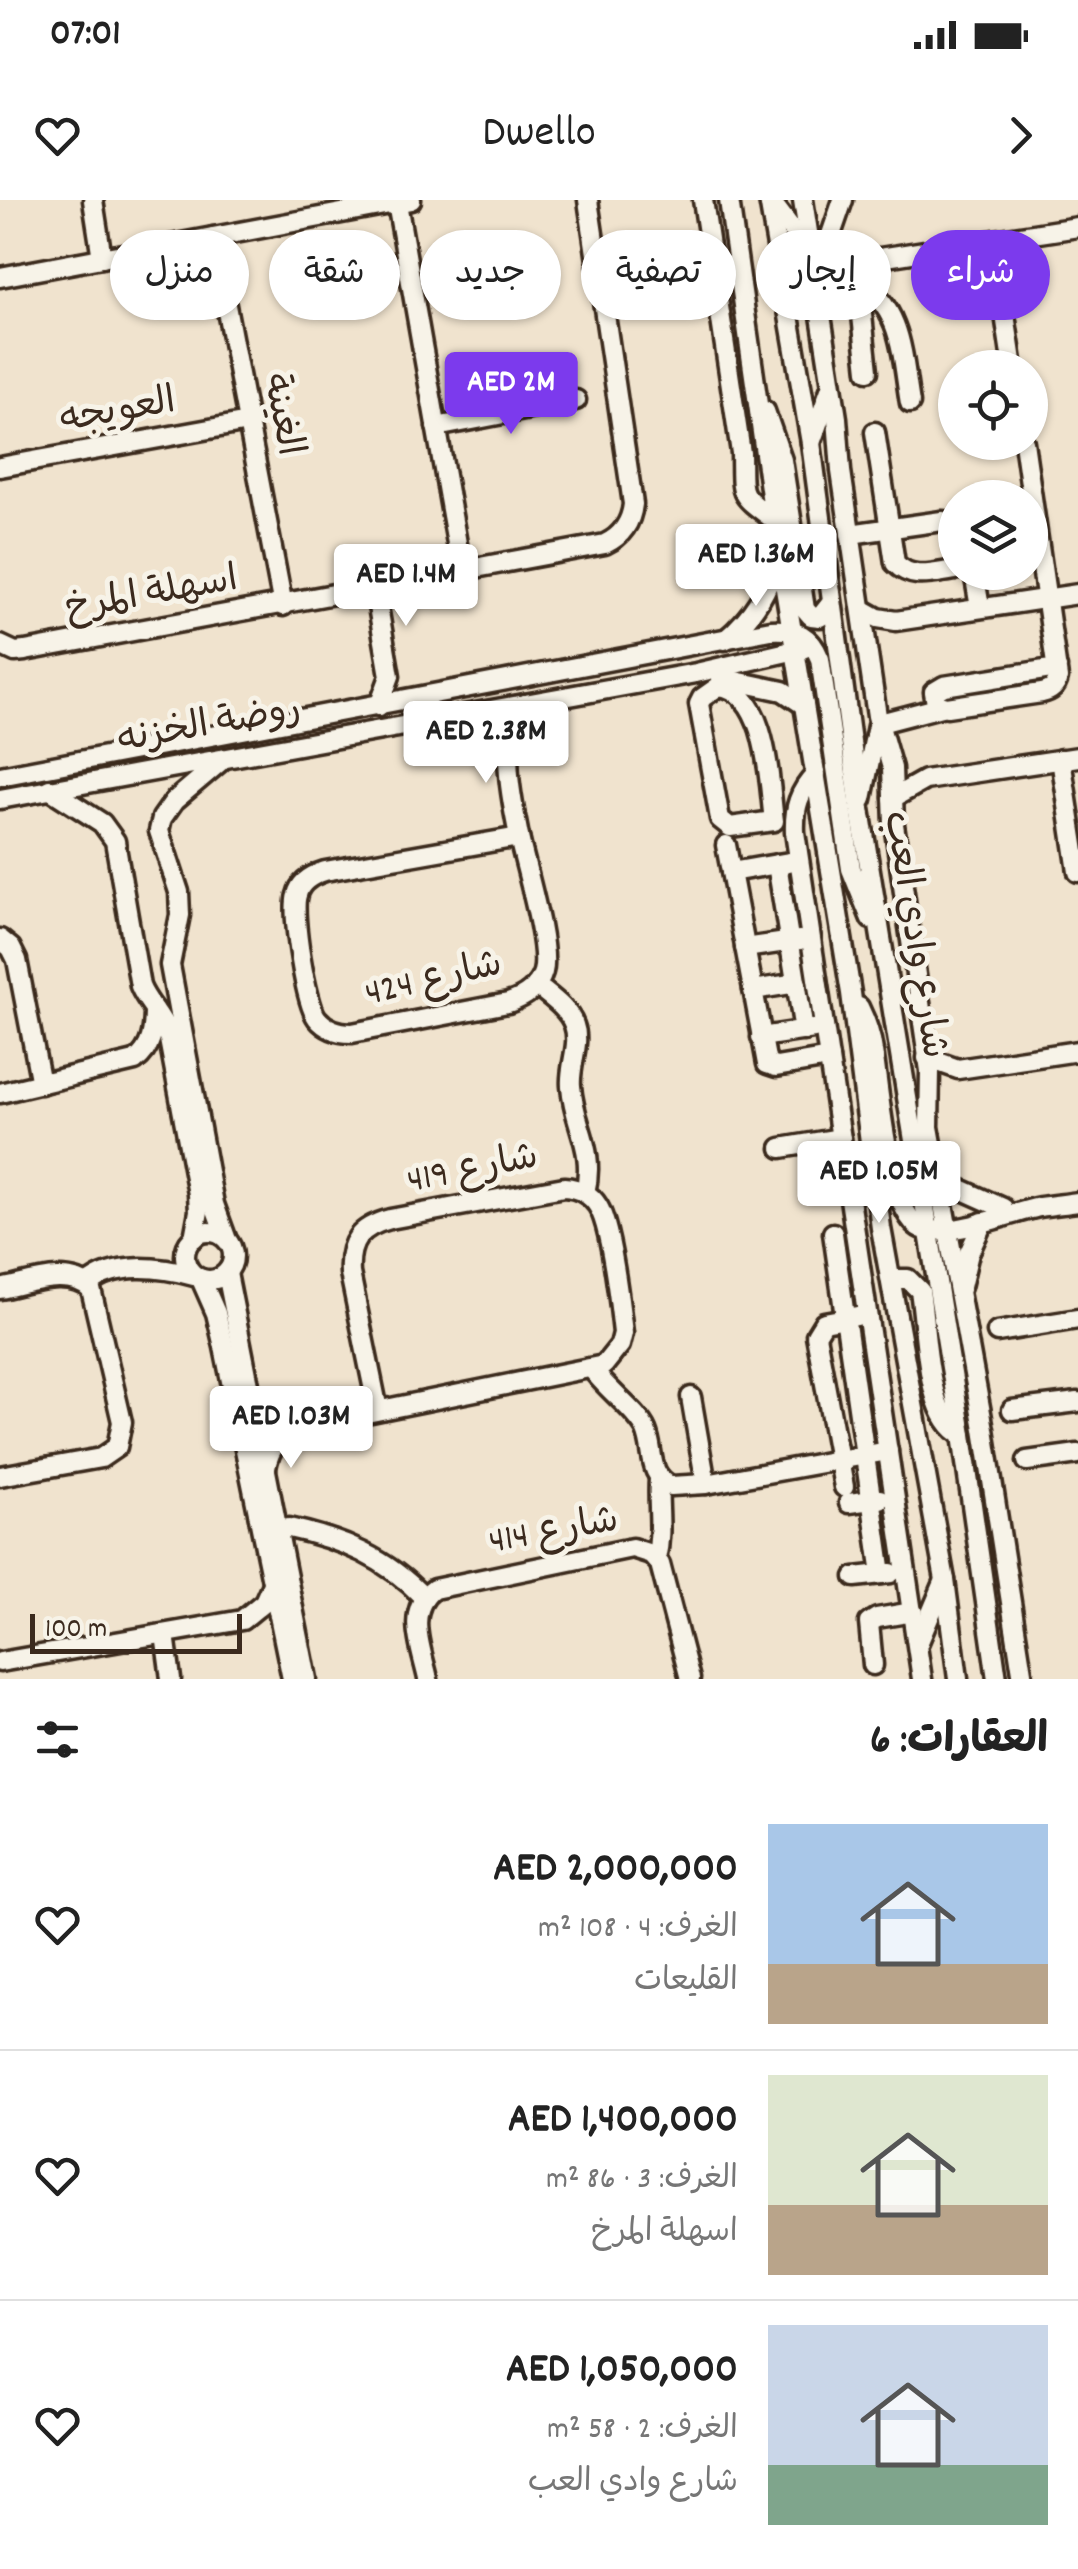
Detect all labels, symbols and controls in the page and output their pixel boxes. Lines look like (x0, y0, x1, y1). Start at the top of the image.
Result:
text: 07:01 (50, 8, 121, 63)
text: Dwello (482, 103, 596, 167)
icon: heart (30, 108, 85, 163)
icon: forward (993, 108, 1048, 163)
chip: منزل (110, 230, 249, 320)
chip: شقة (269, 230, 400, 320)
chip: جديد (420, 230, 561, 320)
chip: تصفية (581, 230, 736, 320)
chip: إيجار (756, 230, 891, 320)
chip: شراء (911, 230, 1050, 320)
map controls (938, 350, 1048, 590)
button: locate (938, 350, 1048, 460)
pin: AED 2M (430, 352, 592, 437)
text: AED 2M (467, 361, 555, 407)
street label: الغينة (245, 369, 315, 461)
street label: العويجه (56, 376, 180, 450)
button: layers (938, 480, 1048, 590)
pin: AED 1.36M (642, 524, 870, 609)
text: AED 1.36M (698, 533, 814, 579)
pin: AED 1.4M (303, 544, 509, 629)
text: AED 1.4M (356, 553, 456, 599)
street label: اسهلة المرخ (61, 554, 243, 638)
street label: روضة الخزنه (113, 684, 305, 770)
pin: AED 2.38M (372, 701, 600, 786)
text: AED 2.38M (426, 710, 546, 756)
street label: شارع وادي العب (866, 807, 960, 1063)
street label: شارع 424 (360, 939, 508, 1023)
street label: شارع 419 (403, 1131, 543, 1211)
pin: AED 1.05M (765, 1141, 993, 1226)
text: AED 1.05M (819, 1150, 939, 1196)
pin: AED 1.03M (177, 1386, 405, 1471)
text: AED 1.03M (232, 1395, 350, 1441)
street label: شارع 414 (485, 1495, 623, 1571)
scale bar (30, 1609, 242, 1653)
text: 100 m (45, 1611, 107, 1651)
icon: filters (30, 1712, 85, 1767)
text: العقارات: 6 (870, 1713, 1048, 1773)
text: AED 2,000,000 (493, 1841, 738, 1901)
icon: home (848, 1864, 968, 1984)
icon: heart (30, 1897, 85, 1952)
text: الغرف: 4 · 108 m² (538, 1907, 738, 1953)
text: القليعات (634, 1960, 738, 2006)
text: AED 1,400,000 (508, 2092, 738, 2152)
icon: home (848, 2115, 968, 2235)
icon: heart (30, 2148, 85, 2203)
text: الغرف: 3 · 86 m² (546, 2158, 738, 2204)
text: اسهلة المرخ (591, 2211, 738, 2257)
text: AED 1,050,000 (506, 2342, 738, 2402)
icon: home (848, 2365, 968, 2485)
icon: heart (30, 2398, 85, 2453)
text: الغرف: 2 · 58 m² (547, 2408, 738, 2454)
text: شارع وادي العب (528, 2461, 738, 2507)

